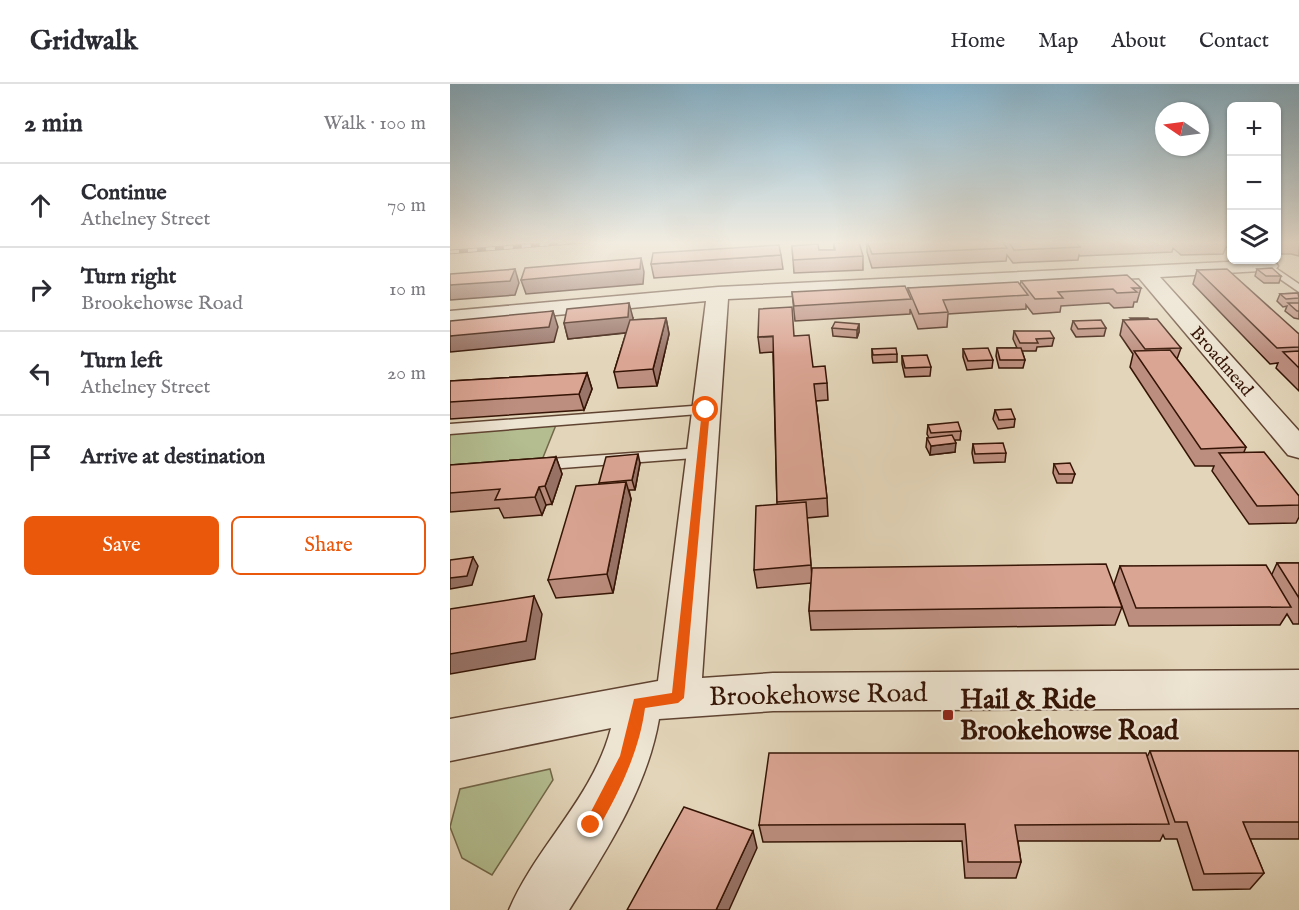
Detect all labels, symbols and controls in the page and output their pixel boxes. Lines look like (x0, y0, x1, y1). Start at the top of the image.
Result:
text: Gridwalk (30, 24, 138, 59)
text: Home (950, 28, 1005, 55)
text: Map (1038, 28, 1078, 55)
text: About (1111, 28, 1166, 55)
text: Contact (1199, 28, 1269, 55)
north arrow (1155, 102, 1209, 156)
map controls (1227, 102, 1281, 264)
button: + (1227, 102, 1281, 156)
text: 2 min (24, 107, 83, 140)
text: Walk · 100 m (323, 111, 426, 136)
button: − (1227, 156, 1281, 210)
text: Continue (81, 179, 167, 207)
icon: ahead (24, 189, 57, 222)
text: 70 m (387, 193, 426, 218)
text: Athelney Street (81, 207, 210, 232)
button: layers (1227, 210, 1281, 264)
text: Turn right (81, 263, 176, 291)
icon: right (24, 273, 57, 306)
text: 10 m (389, 277, 426, 302)
text: Brookehowse Road (81, 291, 243, 316)
street label: Broadmead (1184, 322, 1258, 402)
text: Turn left (81, 347, 163, 375)
icon: left (24, 357, 57, 390)
text: 20 m (387, 361, 426, 386)
text: Athelney Street (81, 375, 210, 400)
route start (692, 396, 718, 422)
icon: arrive (24, 441, 57, 474)
text: Arrive at destination (81, 443, 265, 471)
button: Save (24, 516, 219, 575)
button: Share (231, 516, 426, 575)
street label: Brookehowse Road (709, 677, 928, 715)
place label: Hail & Ride Brookehowse Road (960, 684, 1179, 749)
marker: Hail & Ride Brookehowse Road (941, 708, 955, 722)
route end (577, 811, 603, 837)

